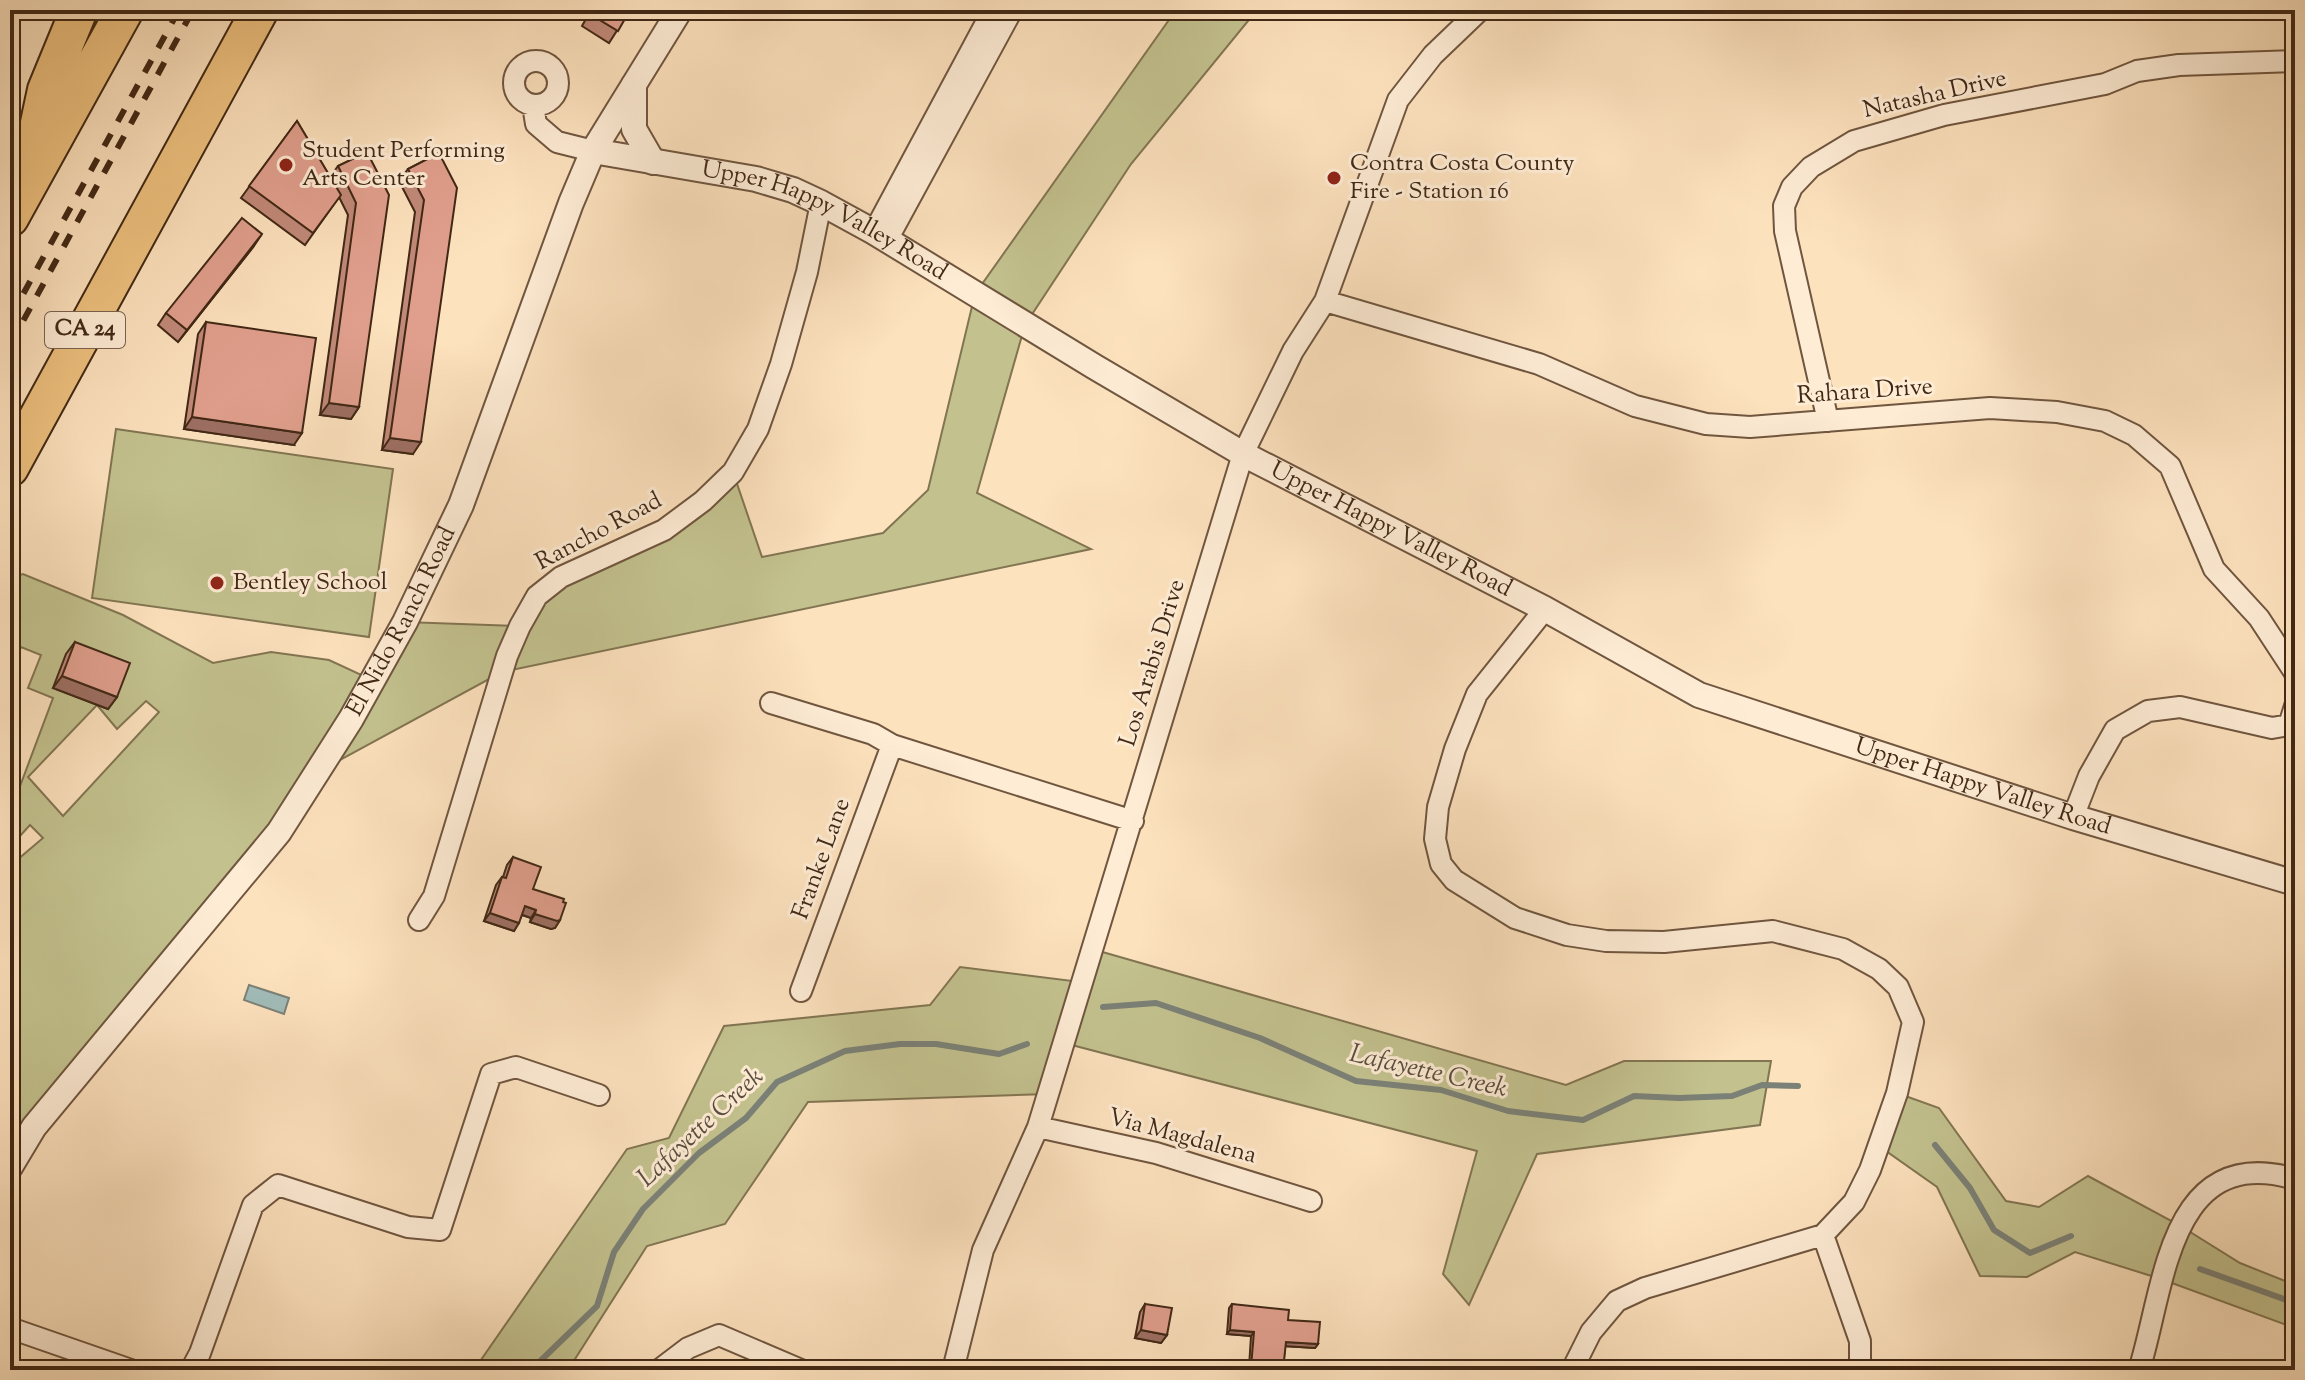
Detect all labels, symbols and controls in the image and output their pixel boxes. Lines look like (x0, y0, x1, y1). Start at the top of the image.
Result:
street label: Natasha Drive (1860, 62, 2010, 128)
place label: Student Performing Arts Center (302, 134, 505, 196)
place label: Contra Costa County Fire - Station 16 (1350, 147, 1575, 209)
street label: Upper Happy Valley Road (699, 153, 954, 290)
marker: Student Performing Arts Center (277, 156, 295, 174)
marker: Contra Costa County Fire - Station 16 (1325, 169, 1343, 187)
road number: CA 24 (45, 312, 125, 348)
street label: Rahara Drive (1796, 370, 1934, 414)
street label: Upper Happy Valley Road (1264, 454, 1518, 606)
street label: Rancho Road (530, 484, 669, 580)
street label: El Nido Ranch Road (339, 521, 465, 723)
place label: Bentley School (233, 566, 388, 600)
marker: Bentley School (208, 574, 226, 592)
street label: Los Arabis Drive (1111, 575, 1195, 751)
street label: Upper Happy Valley Road (1850, 730, 2115, 844)
street label: Franke Lane (784, 794, 860, 924)
water label: Lafayette Creek (1345, 1036, 1511, 1108)
water label: Lafayette Creek (630, 1059, 773, 1196)
street label: Via Magdalena (1104, 1101, 1260, 1173)

